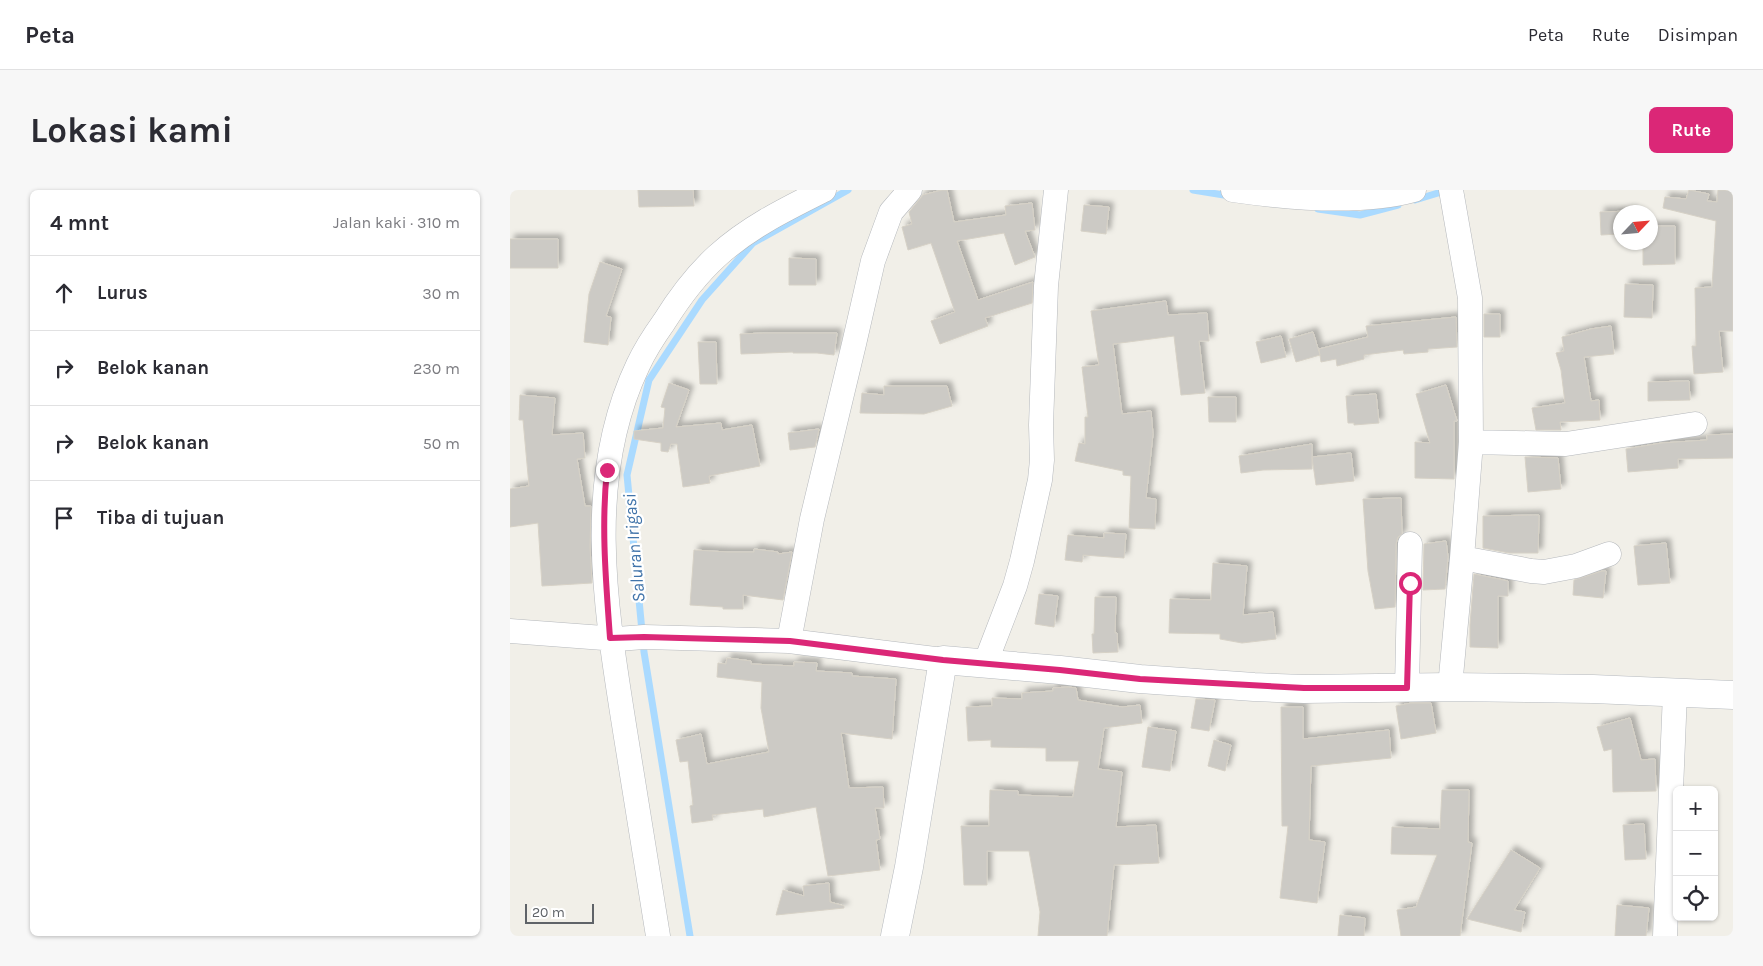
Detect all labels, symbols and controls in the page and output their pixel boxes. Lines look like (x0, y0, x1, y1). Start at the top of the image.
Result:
text: Peta (25, 21, 75, 49)
text: Peta (1528, 24, 1564, 46)
text: Rute (1592, 24, 1630, 46)
text: Disimpan (1658, 24, 1738, 46)
button: Rute (1649, 107, 1733, 153)
text: Lokasi kami (30, 110, 233, 151)
north arrow (1613, 205, 1658, 250)
text: 4 mnt (50, 211, 109, 235)
text: Jalan kaki · 310 m (333, 213, 460, 232)
icon: ahead (50, 279, 78, 307)
text: Lurus (97, 282, 148, 304)
text: 30 m (422, 284, 460, 303)
icon: right (50, 354, 78, 382)
text: Belok kanan (97, 357, 209, 379)
text: 230 m (413, 359, 460, 378)
icon: right (50, 429, 78, 457)
text: Belok kanan (97, 432, 209, 454)
text: 50 m (423, 434, 460, 453)
route end (596, 459, 619, 482)
water label: Saluran Irigasi (618, 492, 650, 603)
icon: arrive (50, 504, 78, 532)
text: Tiba di tujuan (97, 507, 224, 529)
route start (1399, 572, 1422, 595)
map controls (1673, 786, 1718, 921)
button: + (1673, 786, 1718, 831)
button: − (1673, 831, 1718, 876)
button: locate (1673, 876, 1718, 921)
scale bar (525, 901, 594, 924)
text: 20 m (532, 904, 565, 921)

